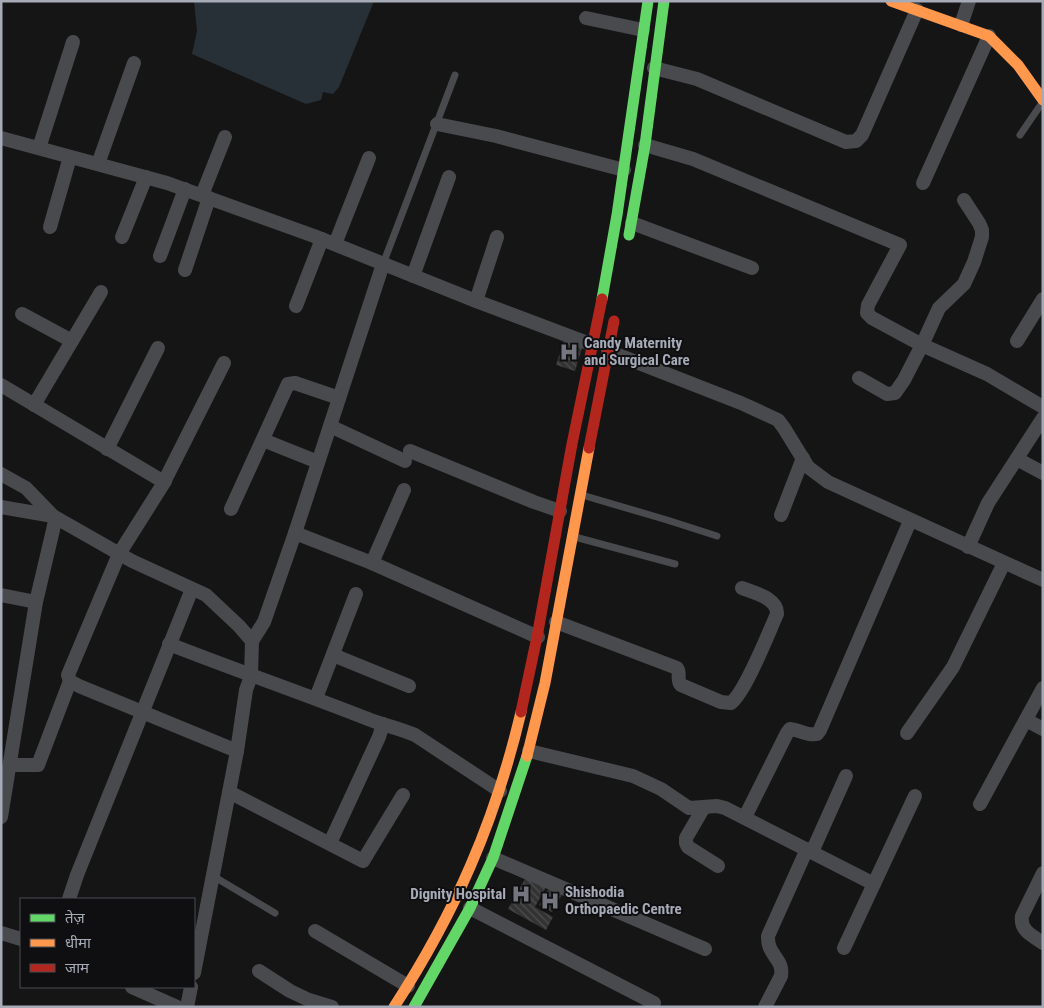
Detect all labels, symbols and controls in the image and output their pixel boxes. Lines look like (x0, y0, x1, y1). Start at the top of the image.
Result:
place label: Candy Maternity and Surgical Care (584, 334, 690, 369)
hospital icon: Candy Maternity and Surgical Care (558, 341, 580, 363)
hospital icon: Dignity Hospital (510, 883, 532, 905)
place label: Shishodia Orthopaedic Centre (565, 883, 682, 918)
place label: Dignity Hospital (410, 885, 506, 903)
hospital icon: Shishodia Orthopaedic Centre (539, 890, 561, 912)
legend (20, 898, 195, 988)
text: तेज़ (65, 909, 86, 927)
text: धीमा (65, 934, 92, 952)
text: जाम (65, 959, 90, 977)

